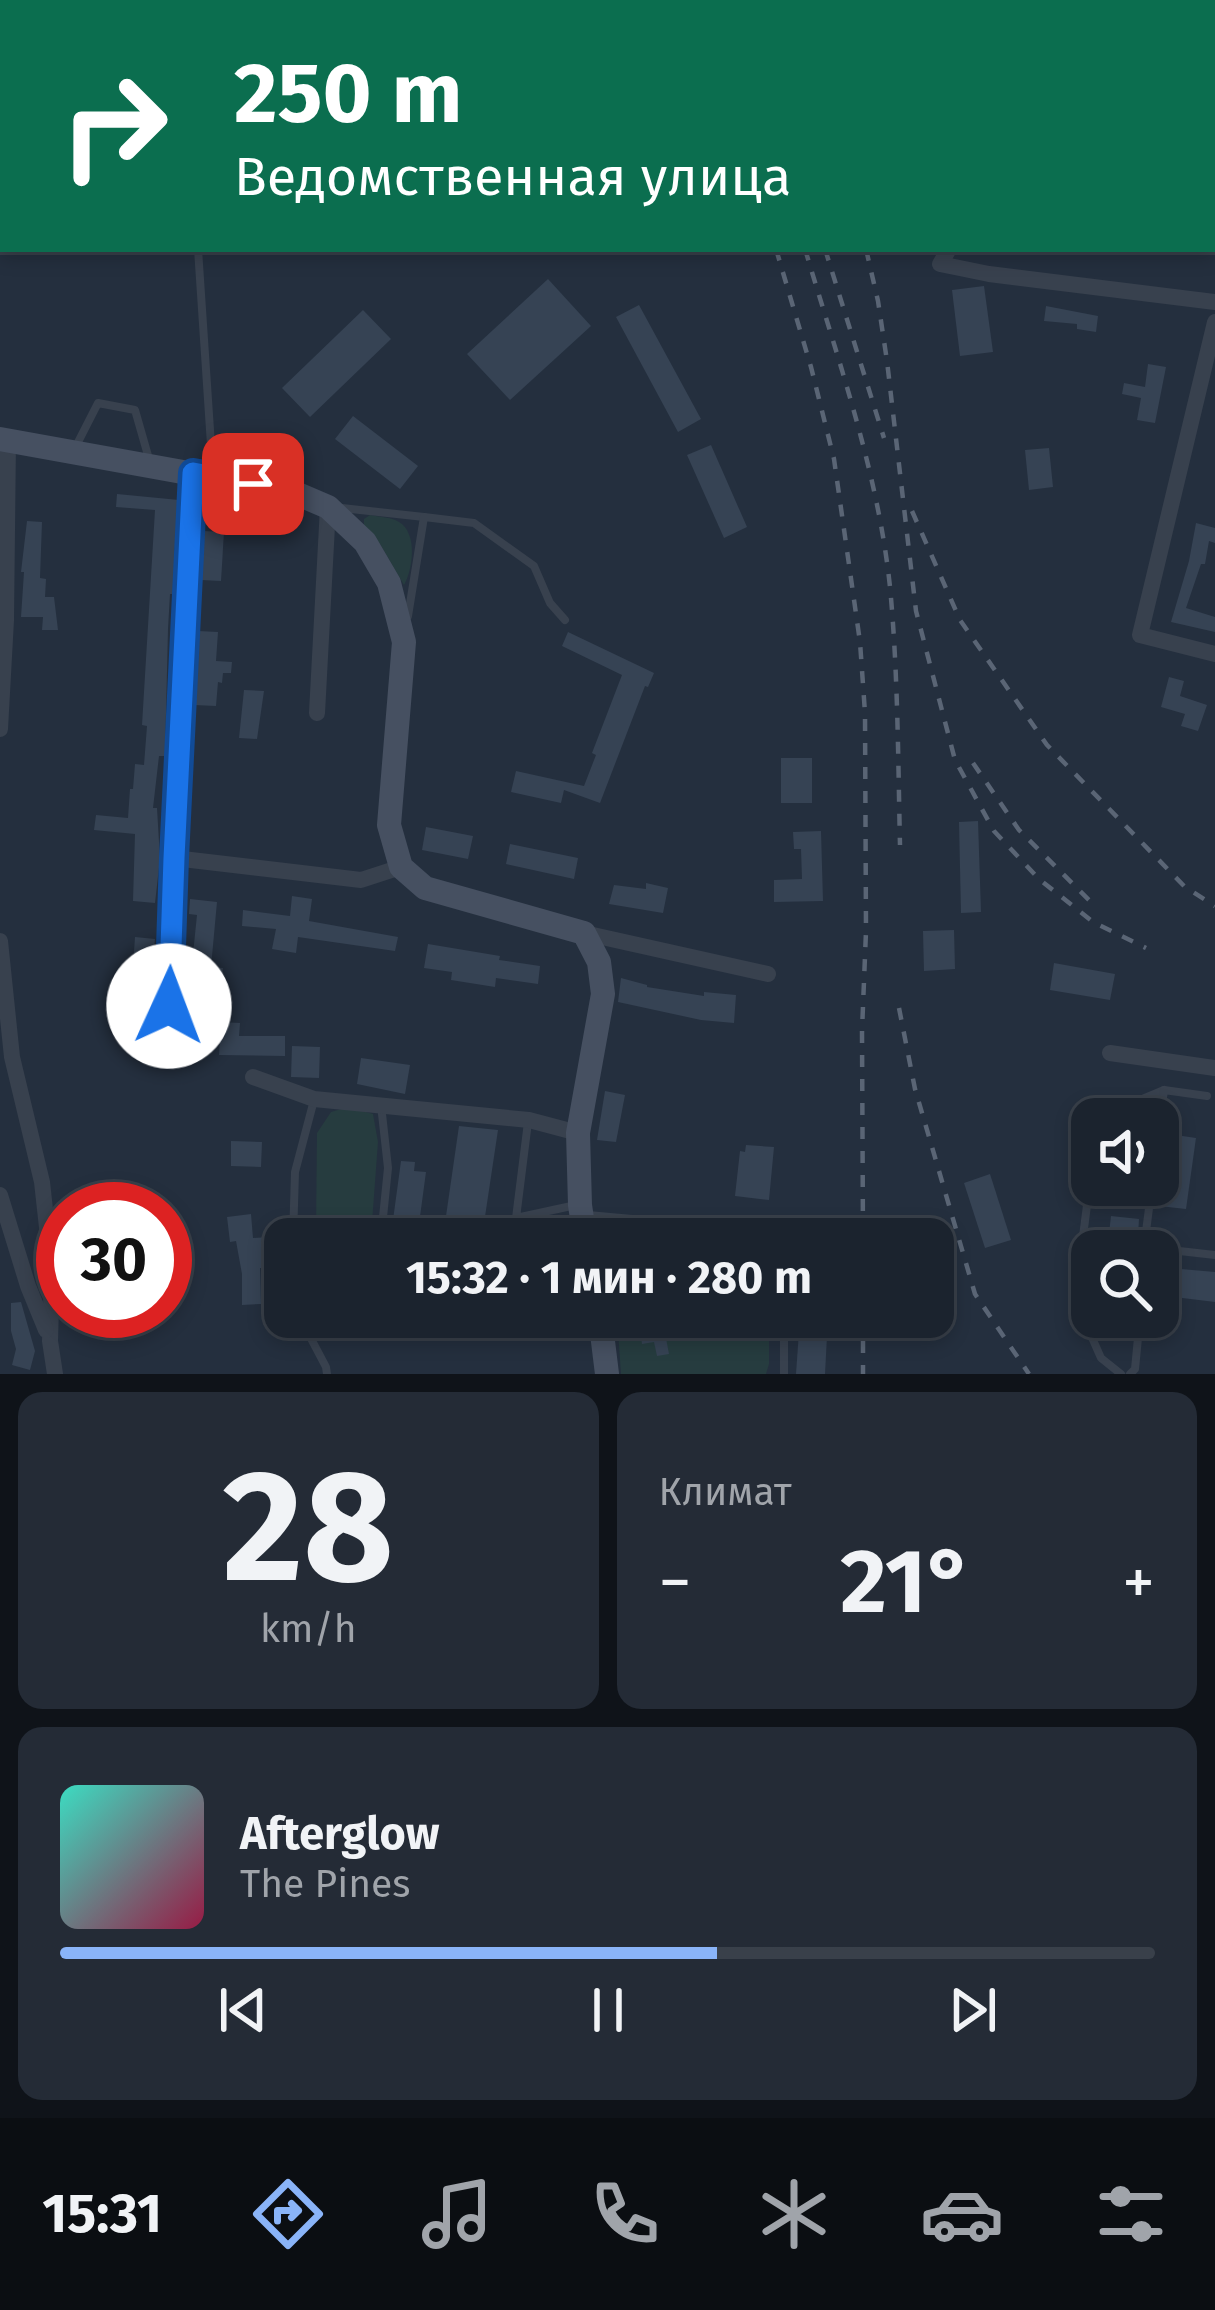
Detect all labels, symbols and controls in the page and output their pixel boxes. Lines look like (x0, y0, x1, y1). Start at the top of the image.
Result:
text: 250 m (234, 43, 462, 144)
icon: right (36, 48, 192, 204)
text: Ведомственная улица (234, 145, 791, 209)
pin (202, 433, 304, 535)
icon: arrive (220, 451, 286, 517)
position arrow (106, 943, 232, 1069)
map controls (1071, 1098, 1179, 1338)
button: sound (1071, 1098, 1179, 1206)
speed limit sign: 30 (36, 1182, 192, 1338)
button: search (1071, 1230, 1179, 1338)
text: 15:32 · 1 мин · 280 m (406, 1251, 812, 1305)
text: 28 (223, 1434, 394, 1621)
text: Климат (659, 1469, 792, 1515)
text: 21° (840, 1528, 973, 1636)
text: − (659, 1543, 692, 1622)
text: + (1122, 1543, 1155, 1622)
text: km/h (260, 1606, 357, 1652)
text: Afterglow (240, 1807, 439, 1861)
text: The Pines (240, 1861, 411, 1907)
icon: previous (210, 1977, 276, 2043)
icon: pause (575, 1977, 641, 2043)
icon: next (940, 1977, 1006, 2043)
icon: directions (246, 2172, 330, 2256)
icon: music (415, 2172, 499, 2256)
icon: phone (583, 2172, 667, 2256)
icon: climate (752, 2172, 836, 2256)
icon: car (920, 2172, 1004, 2256)
icon: filters (1089, 2172, 1173, 2256)
text: 15:31 (42, 2182, 162, 2246)

